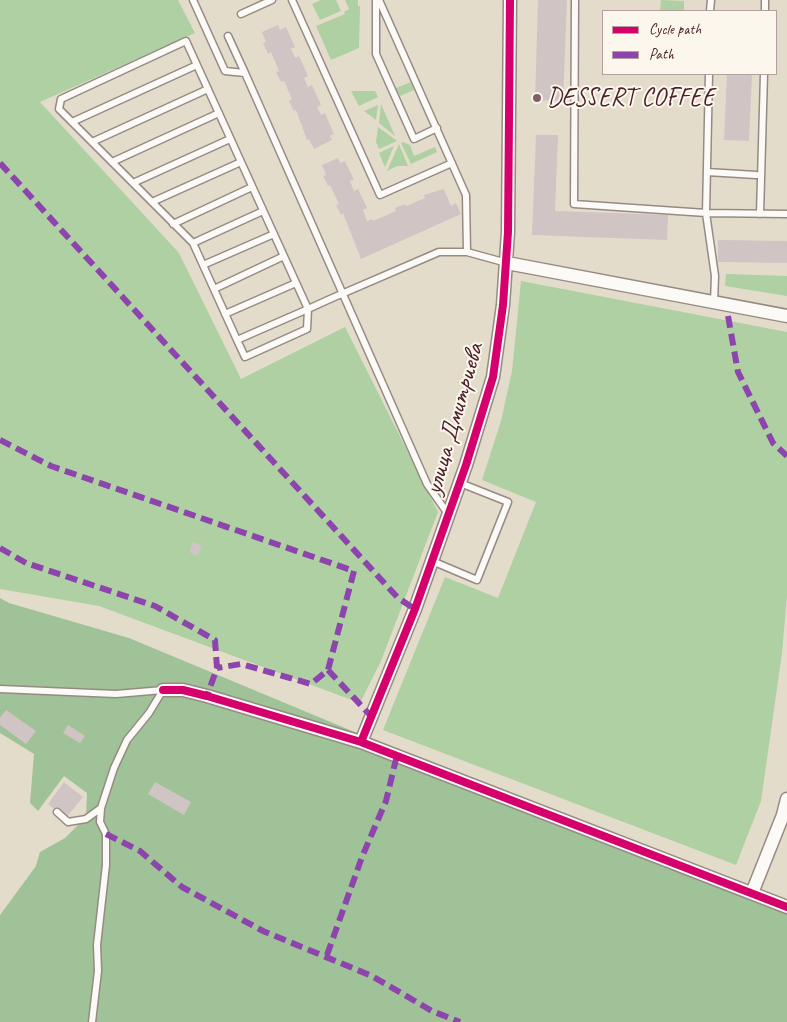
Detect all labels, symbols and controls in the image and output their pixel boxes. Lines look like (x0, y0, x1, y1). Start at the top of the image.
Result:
legend (602, 10, 777, 75)
text: Cycle path (649, 20, 701, 39)
text: Path (649, 45, 674, 64)
place label: DESSERT COFFEE (547, 83, 714, 113)
marker: DESSERT COFFEE (531, 92, 543, 104)
street label: улица Дмитриева (419, 340, 491, 498)

